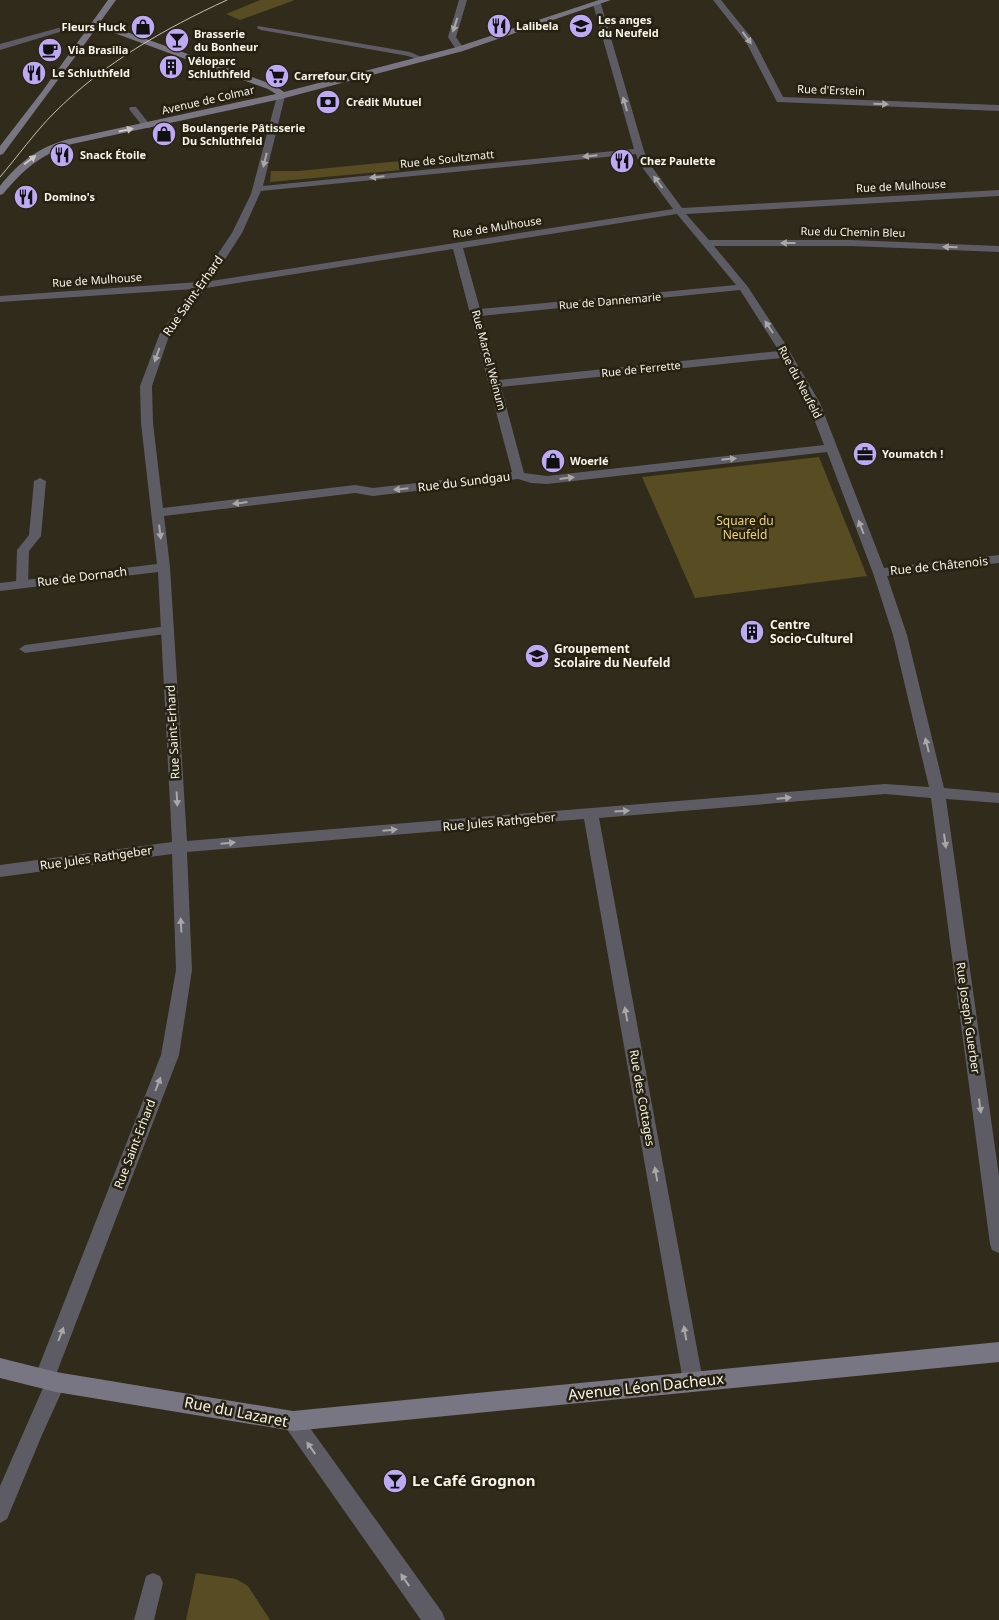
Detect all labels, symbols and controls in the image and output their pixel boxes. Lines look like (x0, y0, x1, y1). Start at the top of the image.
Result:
place label: Les anges du Neufeld (598, 12, 659, 40)
restaurant icon: Lalibela (486, 13, 512, 39)
school or university icon: Les anges du Neufeld (568, 13, 594, 39)
shop icon: Fleurs Huck (130, 14, 156, 40)
one-way arrow (451, 18, 459, 33)
place label: Lalibela (516, 18, 559, 33)
place label: Fleurs Huck (62, 19, 126, 34)
place label: Brasserie du Bonheur (194, 26, 258, 54)
bar icon: Brasserie du Bonheur (164, 27, 190, 53)
one-way arrow (742, 31, 752, 45)
cafe icon: Via Brasilia (37, 37, 63, 63)
place label: Via Brasilia (68, 42, 128, 57)
place label: Véloparc Schluthfeld (188, 53, 250, 81)
building icon: Véloparc Schluthfeld (158, 54, 184, 80)
restaurant icon: Le Schluthfeld (21, 60, 47, 86)
supermarket icon: Carrefour City (264, 63, 290, 89)
place label: Le Schluthfeld (52, 65, 130, 80)
place label: Carrefour City (294, 68, 372, 83)
street label: Avenue de Colmar (160, 81, 256, 117)
street label: Rue d'Erstein (797, 81, 865, 98)
bank icon: Crédit Mutuel (315, 89, 341, 115)
place label: Crédit Mutuel (346, 94, 422, 109)
one-way arrow (621, 96, 629, 111)
one-way arrow (873, 100, 889, 108)
place label: Boulangerie Pâtisserie Du Schluthfeld (182, 120, 306, 148)
shop icon: Boulangerie Pâtisserie Du Schluthfeld (151, 121, 177, 147)
one-way arrow (118, 126, 133, 134)
restaurant icon: Snack Étoile (49, 142, 75, 168)
street label: Rue de Soultzmatt (399, 146, 495, 171)
place label: Snack Étoile (80, 147, 147, 162)
restaurant icon: Chez Paulette (609, 148, 635, 174)
one-way arrow (260, 152, 268, 167)
one-way arrow (582, 152, 598, 160)
place label: Chez Paulette (640, 153, 716, 168)
one-way arrow (23, 154, 36, 165)
one-way arrow (368, 173, 384, 181)
one-way arrow (653, 175, 663, 189)
street label: Rue de Mulhouse (856, 176, 946, 195)
restaurant icon: Domino's (13, 184, 39, 210)
place label: Domino's (44, 189, 95, 204)
street label: Rue de Mulhouse (451, 212, 542, 241)
street label: Rue du Chemin Bleu (800, 223, 906, 240)
one-way arrow (780, 239, 796, 247)
one-way arrow (942, 243, 958, 251)
street label: Rue Saint-Erhard (158, 252, 227, 339)
street label: Rue de Mulhouse (52, 269, 142, 290)
street label: Rue de Dannemarie (558, 289, 662, 312)
street label: Rue Marcel Weinum (469, 308, 510, 412)
one-way arrow (764, 320, 774, 334)
street label: Rue du Neufeld (775, 343, 826, 421)
one-way arrow (153, 348, 161, 363)
street label: Rue de Ferrette (601, 357, 681, 380)
office icon: Youmatch ! (852, 441, 878, 467)
place label: Youmatch ! (882, 446, 943, 461)
shop icon: Woerlé (540, 448, 566, 474)
place label: Woerlé (570, 453, 609, 468)
one-way arrow (721, 455, 737, 463)
street label: Rue du Sundgau (417, 467, 511, 496)
one-way arrow (560, 474, 576, 482)
one-way arrow (393, 485, 409, 493)
one-way arrow (232, 499, 248, 507)
park label: Square du Neufeld (716, 512, 774, 543)
one-way arrow (857, 520, 865, 534)
one-way arrow (156, 525, 164, 541)
street label: Rue de Châtenois (889, 552, 989, 579)
street label: Rue de Dornach (36, 563, 128, 590)
place label: Centre Socio-Culturel (770, 616, 853, 647)
building icon: Centre Socio-Culturel (739, 619, 765, 645)
place label: Groupement Scolaire du Neufeld (554, 640, 670, 671)
school or university icon: Groupement Scolaire du Neufeld (524, 643, 550, 669)
street label: Rue Saint-Erhard (162, 684, 183, 780)
one-way arrow (923, 738, 931, 753)
one-way arrow (173, 791, 181, 807)
one-way arrow (776, 793, 792, 801)
one-way arrow (614, 807, 630, 815)
street label: Rue Jules Rathgeber (442, 808, 556, 835)
one-way arrow (382, 826, 398, 834)
one-way arrow (941, 833, 949, 849)
one-way arrow (220, 839, 236, 847)
street label: Rue Jules Rathgeber (39, 841, 153, 874)
one-way arrow (177, 917, 185, 933)
street label: Rue Joseph Guerber (952, 961, 985, 1075)
one-way arrow (622, 1005, 630, 1021)
street label: Rue des Cottages (626, 1048, 659, 1148)
one-way arrow (155, 1077, 163, 1092)
street label: Rue Saint-Erhard (110, 1097, 159, 1191)
one-way arrow (976, 1098, 984, 1114)
one-way arrow (651, 1165, 659, 1181)
one-way arrow (681, 1325, 689, 1341)
one-way arrow (58, 1326, 65, 1341)
street label: Avenue Léon Dacheux (567, 1368, 725, 1404)
street label: Rue du Lazaret (183, 1391, 290, 1431)
one-way arrow (306, 1441, 316, 1454)
bar icon: Le Café Grognon (382, 1468, 408, 1494)
place label: Le Café Grognon (412, 1470, 536, 1490)
one-way arrow (400, 1573, 410, 1587)

